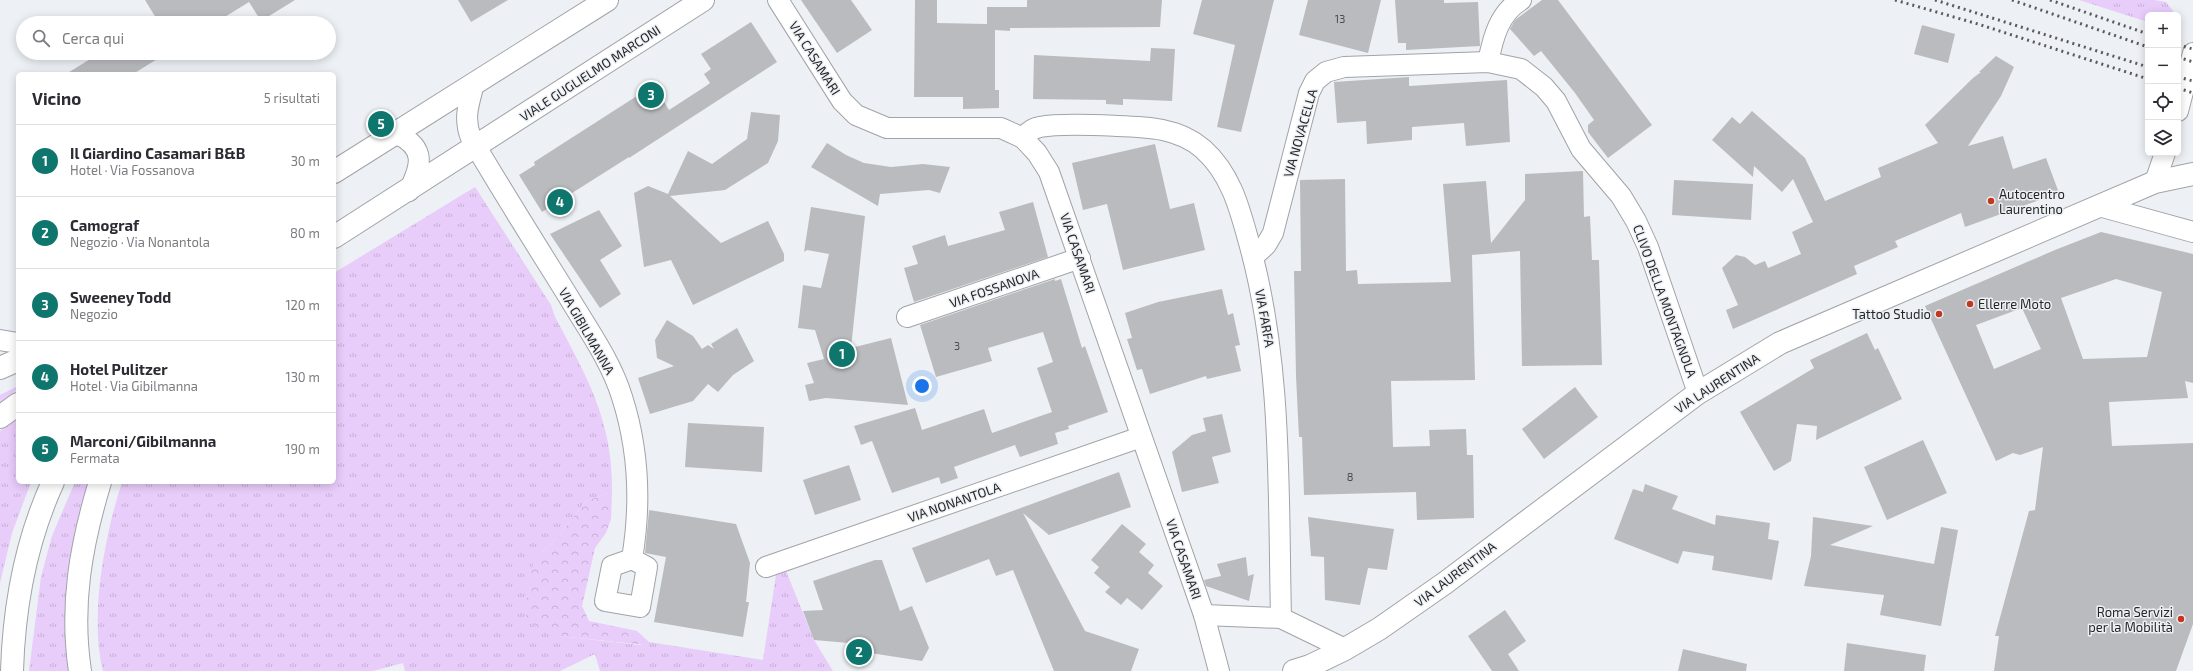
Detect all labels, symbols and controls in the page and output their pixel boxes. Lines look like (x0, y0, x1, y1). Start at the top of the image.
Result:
house number: 13 (1335, 12, 1345, 25)
map controls (2145, 12, 2181, 156)
button: + (2145, 12, 2181, 48)
search box (16, 16, 336, 60)
street label: VIA CASAMARI (786, 18, 844, 98)
street label: VIALE GUGLIELMO MARCONI (517, 22, 663, 124)
icon: search (30, 27, 52, 49)
text: Cerca qui (62, 29, 124, 47)
button: − (2145, 48, 2181, 84)
pin: 3 (638, 80, 664, 110)
button: locate (2145, 84, 2181, 120)
street label: VIA NOVACELLA (1280, 87, 1320, 179)
text: Vicino (32, 88, 81, 108)
text: 5 risultati (264, 90, 320, 106)
pin: 5 (368, 109, 394, 139)
button: layers (2145, 120, 2181, 156)
text: Il Giardino Casamari B&B (70, 144, 245, 162)
text: 1 (42, 153, 48, 169)
text: 30 m (291, 153, 320, 169)
text: Hotel · Via Fossanova (70, 162, 195, 178)
place label: Autocentro Laurentino (1999, 186, 2065, 217)
pin: 4 (547, 187, 573, 217)
marker: Autocentro Laurentino (1986, 196, 1996, 206)
street label: VIA CASAMARI (1057, 211, 1099, 295)
text: Camograf (70, 216, 139, 234)
street label: CLIVO DELLA MONTAGNOLA (1630, 222, 1700, 380)
text: 2 (41, 225, 49, 241)
text: 80 m (290, 225, 320, 241)
text: Negozio · Via Nonantola (70, 234, 210, 250)
street label: VIA FOSSANOVA (947, 265, 1041, 311)
street label: VIA GIBILMANNA (556, 285, 618, 377)
text: Sweeney Todd (70, 288, 171, 306)
street label: VIA FARFA (1252, 288, 1278, 348)
place label: Ellerre Moto (1978, 296, 2051, 312)
text: 3 (41, 297, 49, 313)
text: 120 m (285, 297, 320, 313)
marker: Ellerre Moto (1965, 299, 1975, 309)
text: Negozio (70, 306, 118, 322)
place label: Tattoo Studio (1852, 306, 1931, 322)
marker: Tattoo Studio (1934, 309, 1944, 319)
pin: 1 (829, 339, 855, 369)
house number: 3 (954, 339, 960, 352)
street label: VIA LAURENTINA (1672, 350, 1762, 416)
text: Hotel Pulitzer (70, 360, 168, 378)
text: 4 (41, 369, 49, 385)
text: 130 m (285, 369, 320, 385)
your location (912, 376, 932, 396)
text: Hotel · Via Gibilmanna (70, 378, 198, 394)
text: Marconi/Gibilmanna (70, 432, 216, 450)
text: 5 (41, 441, 49, 457)
text: 190 m (285, 441, 320, 457)
text: Fermata (70, 450, 120, 466)
house number: 8 (1347, 470, 1353, 483)
street label: VIA NONANTOLA (905, 479, 1003, 525)
street label: VIA CASAMARI (1163, 517, 1205, 601)
street label: VIA LAURENTINA (1411, 538, 1499, 610)
place label: Roma Servizi per la Mobilità (2088, 604, 2173, 635)
marker: Roma Servizi per la Mobilità (2176, 614, 2186, 624)
pin: 2 (846, 637, 872, 667)

